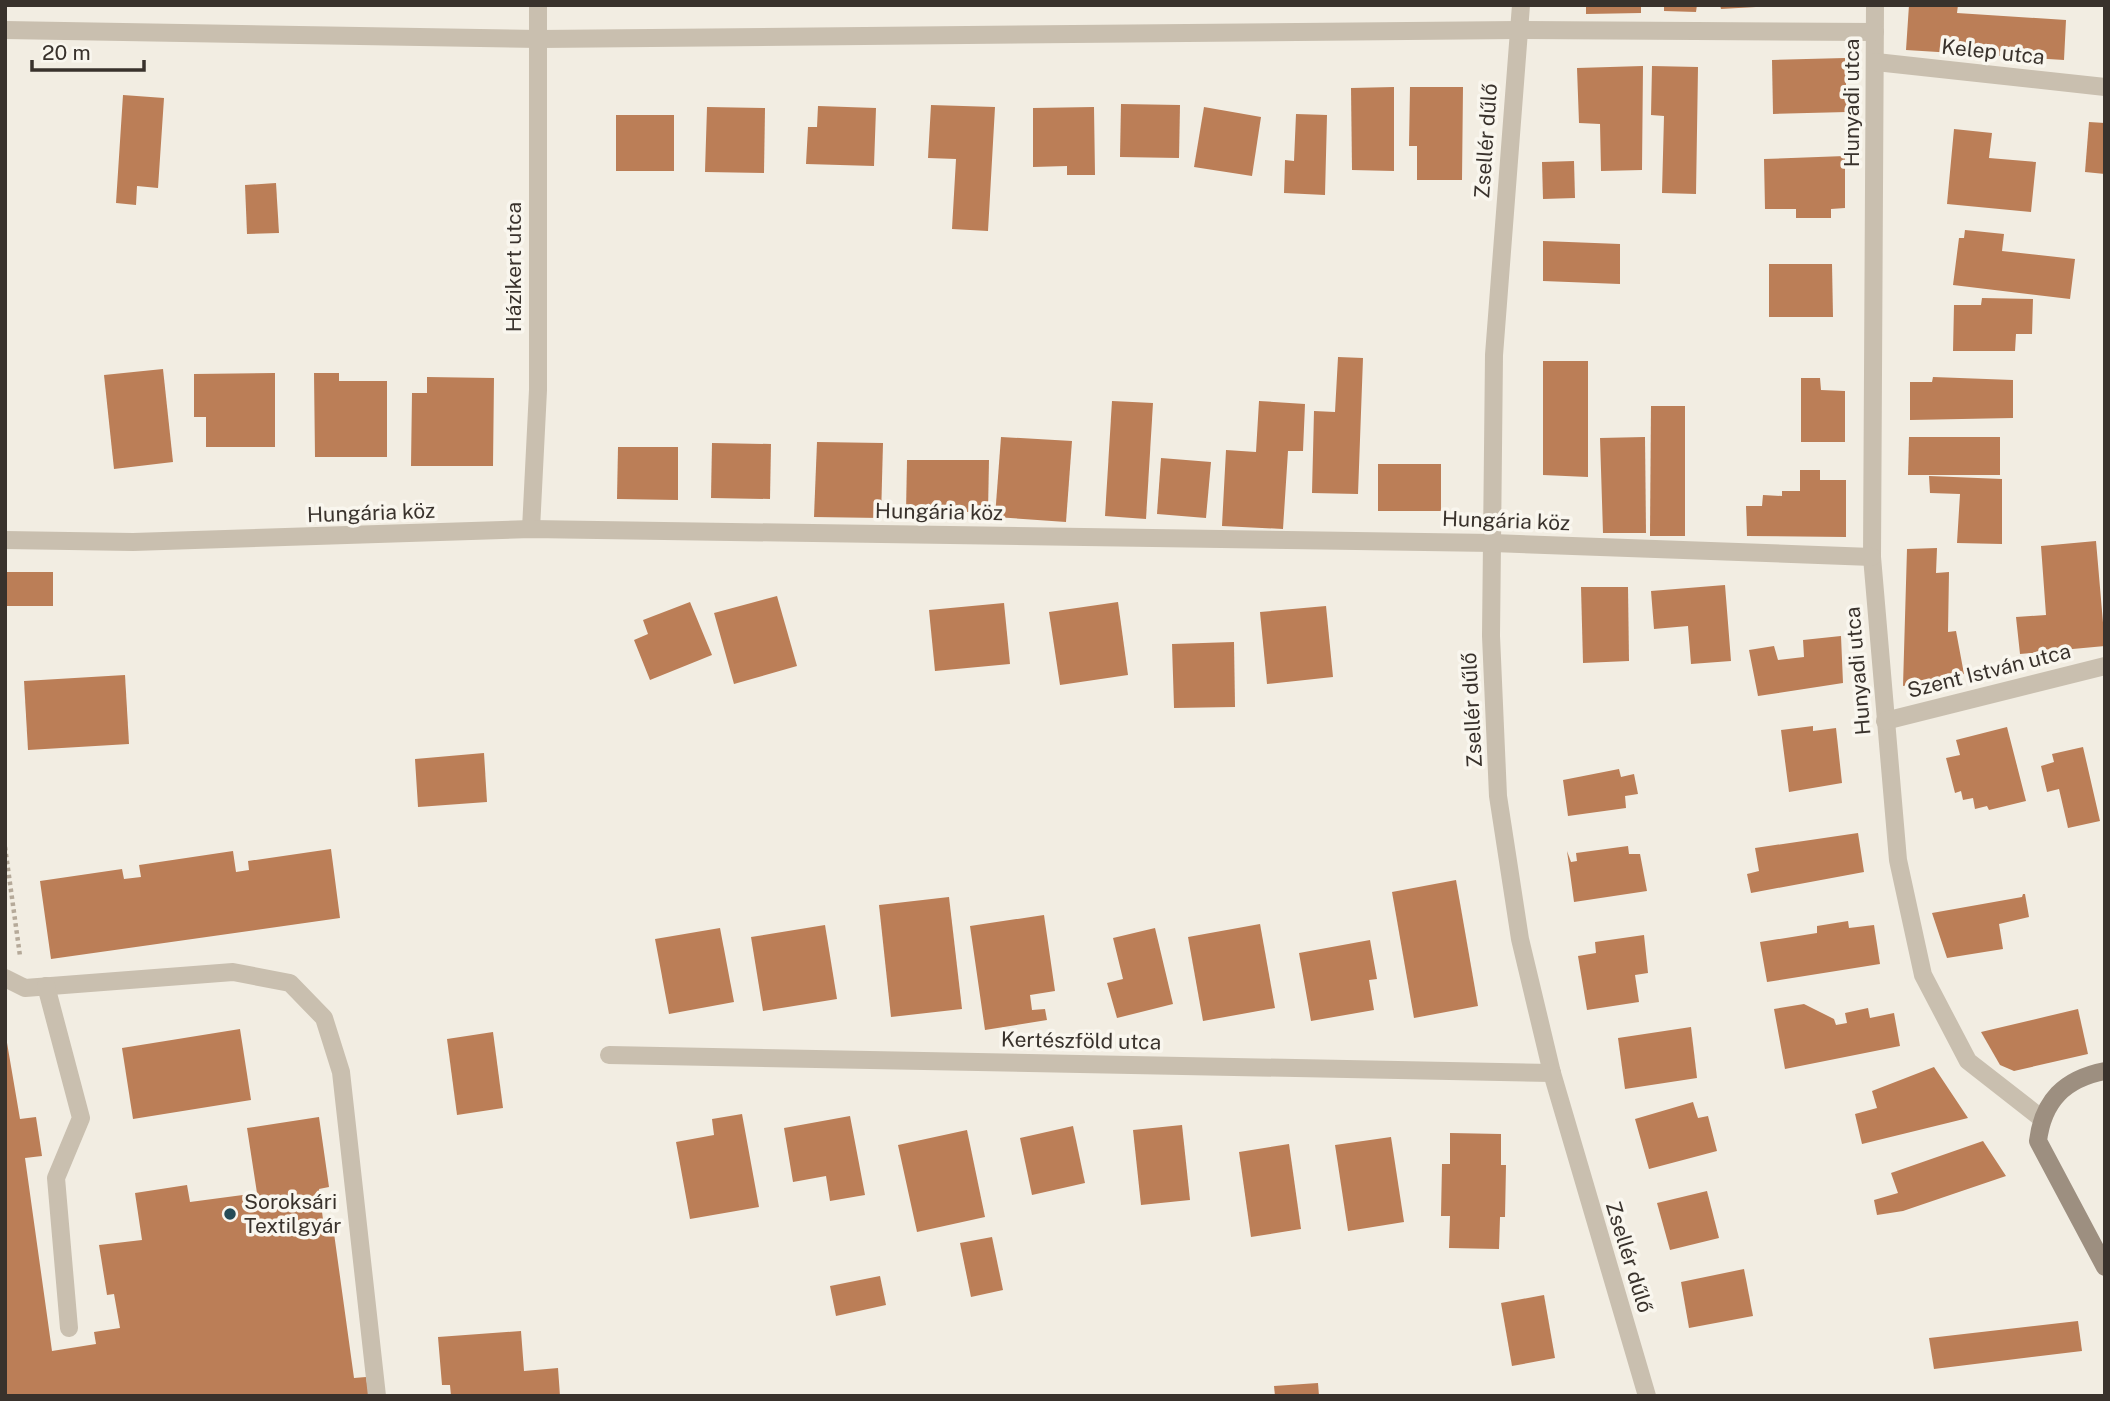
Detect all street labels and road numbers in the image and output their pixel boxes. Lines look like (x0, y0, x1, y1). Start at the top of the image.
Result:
street label: Kelep utca (1940, 34, 2046, 69)
street label: Hunyadi utca (1839, 39, 1864, 167)
street label: Zsellér dűlő (1469, 82, 1502, 199)
street label: Házikert utca (501, 202, 526, 332)
street label: Hungária köz (307, 498, 435, 527)
street label: Hungária köz (875, 498, 1003, 525)
street label: Hungária köz (1442, 506, 1570, 535)
street label: Hunyadi utca (1839, 606, 1876, 736)
street label: Szent István utca (1905, 638, 2073, 703)
street label: Zsellér dűlő (1456, 652, 1487, 768)
street label: Kertészföld utca (1001, 1027, 1161, 1054)
street label: Zsellér dűlő (1601, 1198, 1658, 1316)

